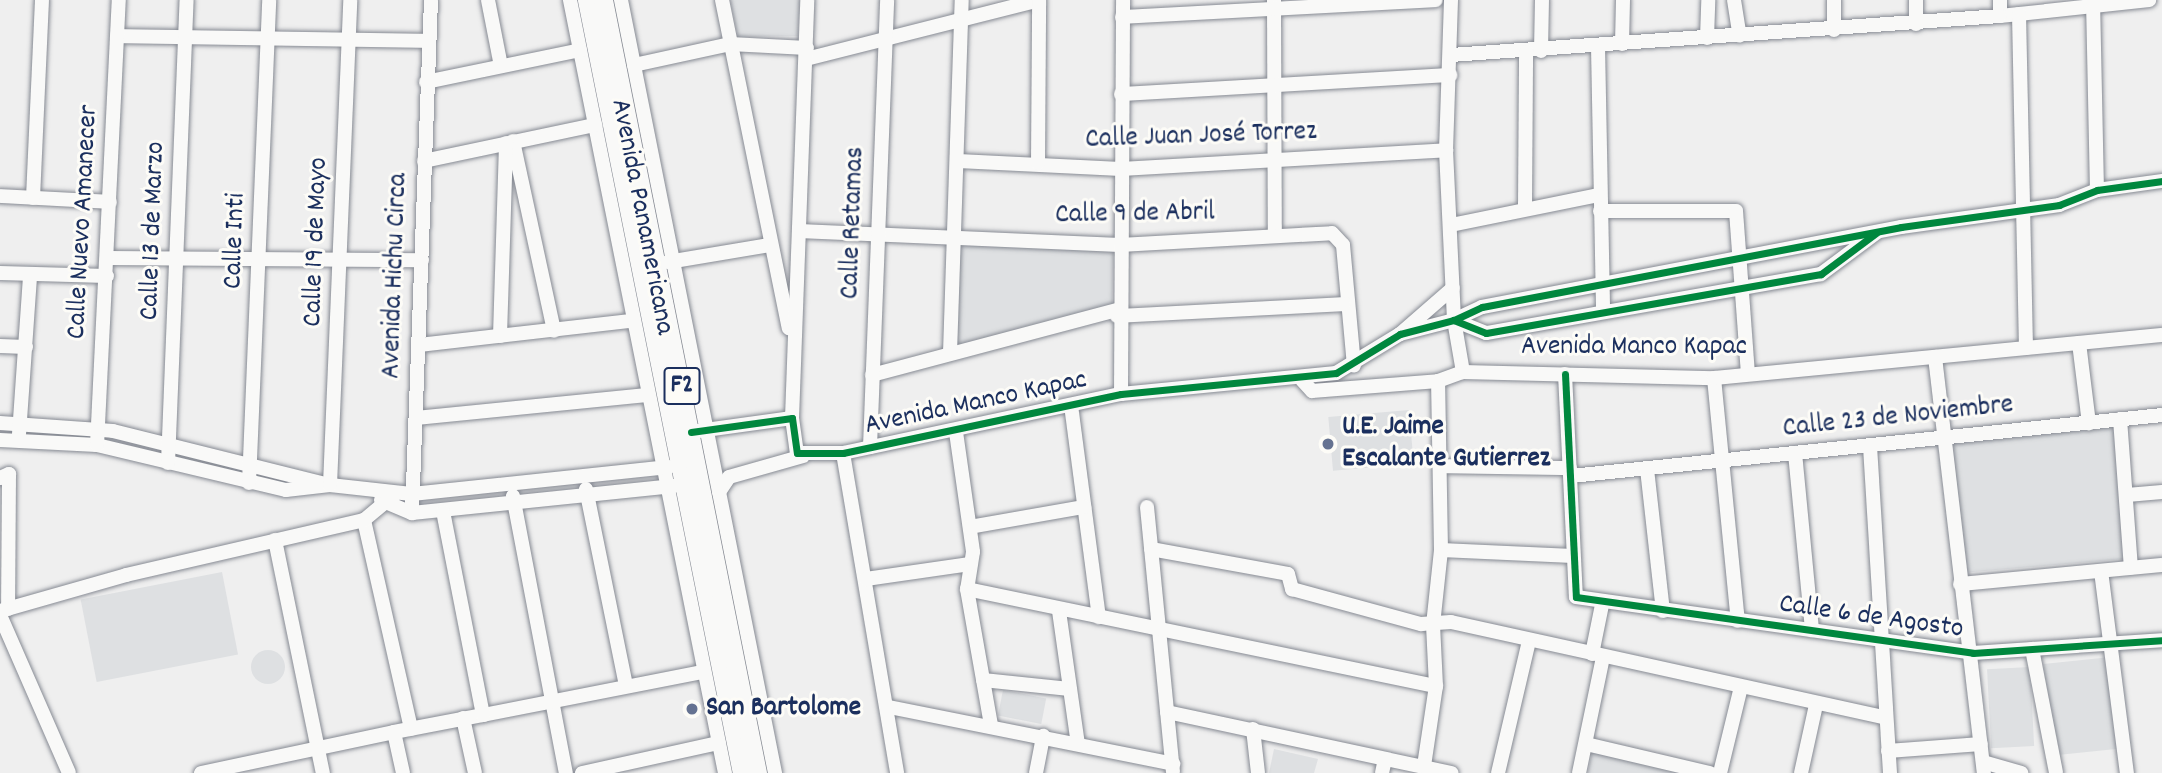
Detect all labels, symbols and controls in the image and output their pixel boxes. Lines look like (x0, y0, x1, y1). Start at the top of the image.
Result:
street label: Avenida Panamericana (602, 96, 680, 338)
street label: Calle Nuevo Amanecer (61, 104, 107, 340)
street label: Calle Juan José Torrez (1085, 116, 1317, 158)
street label: Calle 13 de Marzo (134, 141, 174, 321)
street label: Calle Retamas (835, 146, 873, 300)
street label: Calle 19 de Mayo (297, 157, 337, 327)
street label: Avenida Hichu Circa (376, 173, 416, 379)
street label: Calle Inti (218, 192, 254, 290)
street label: Calle 9 de Abril (1055, 197, 1215, 233)
street label: Avenida Manco Kapac (1521, 331, 1747, 365)
road number: F2 (663, 364, 701, 408)
street label: Avenida Manco Kapac (862, 364, 1090, 444)
street label: Calle 23 de Noviembre (1781, 389, 2015, 447)
place label: U.E. Jaime Escalante Gutierrez (1342, 411, 1550, 477)
marker: U.E. Jaime Escalante Gutierrez (1320, 436, 1336, 452)
street label: Calle 6 de Agosto (1777, 588, 1965, 648)
place label: San Bartolome (706, 692, 861, 726)
marker: San Bartolome (684, 701, 700, 717)

